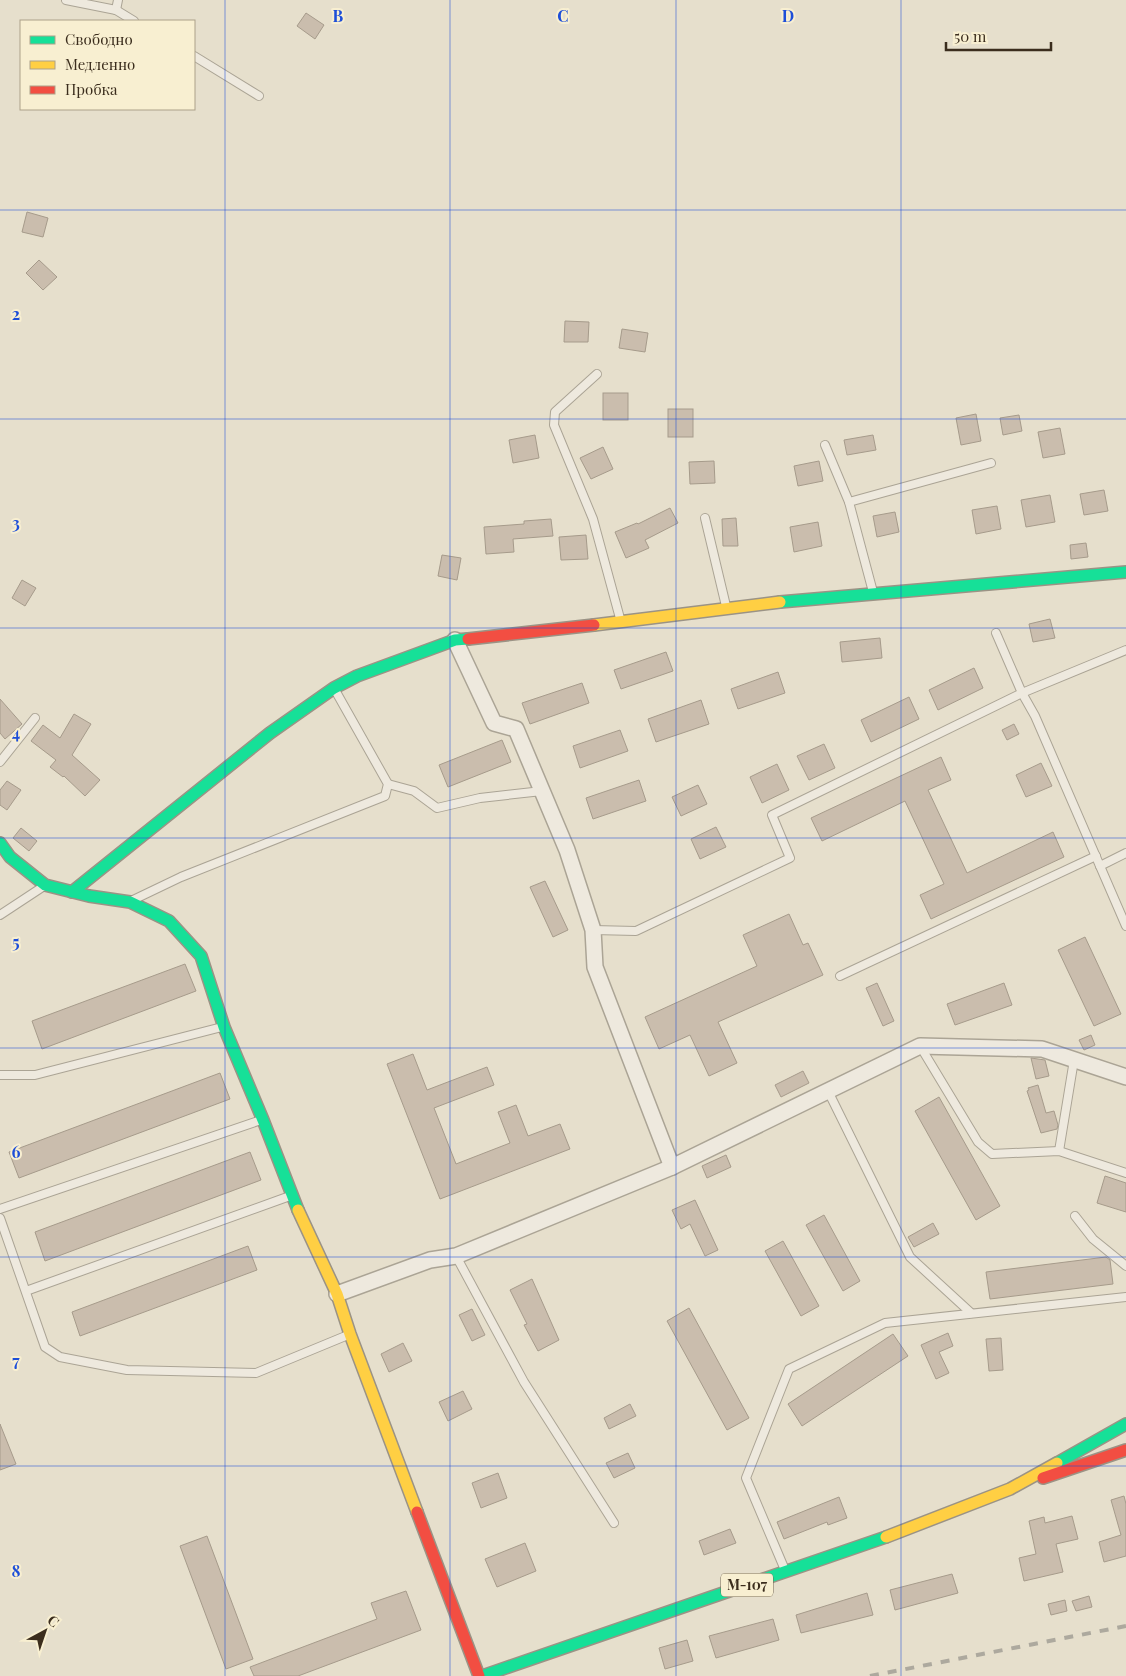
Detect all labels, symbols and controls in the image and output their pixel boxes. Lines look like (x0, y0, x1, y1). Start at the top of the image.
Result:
text: B (333, 5, 344, 26)
text: C (557, 5, 569, 26)
text: D (782, 5, 794, 26)
legend (20, 20, 195, 110)
scale bar (946, 20, 1051, 52)
text: 50 m (954, 26, 987, 46)
text: Свободно (65, 29, 133, 49)
text: Медленно (65, 54, 135, 74)
text: Пробка (65, 79, 118, 99)
text: 2 (12, 303, 20, 324)
text: 3 (12, 512, 20, 533)
text: 4 (12, 722, 20, 743)
text: 5 (12, 931, 20, 952)
text: 6 (12, 1141, 21, 1162)
text: 7 (12, 1350, 20, 1371)
text: 8 (12, 1560, 21, 1581)
road number: М-107 (721, 1574, 773, 1596)
north arrow (20, 1606, 70, 1656)
text: С (44, 1610, 64, 1631)

